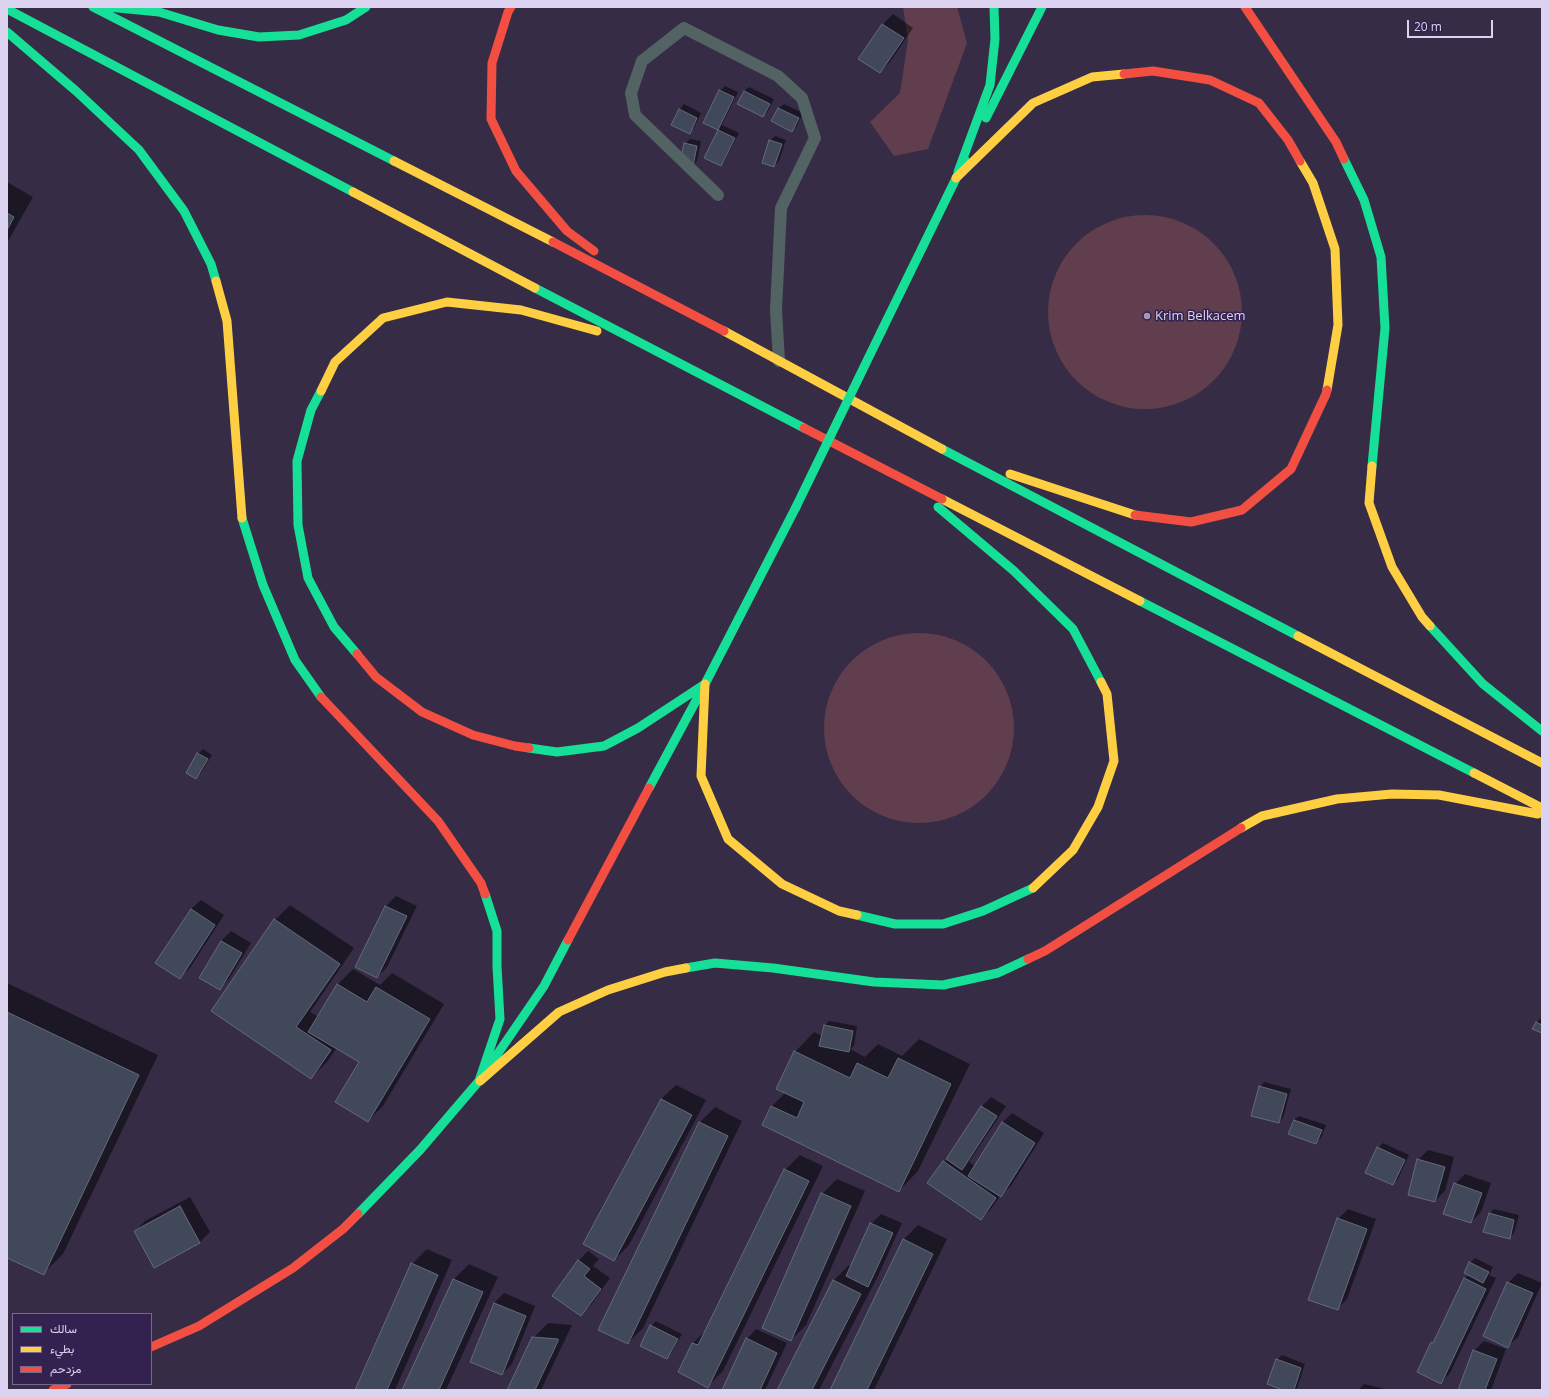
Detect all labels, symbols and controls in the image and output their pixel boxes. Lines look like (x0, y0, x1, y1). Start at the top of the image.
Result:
scale bar (1409, 12, 1495, 38)
text: 20 m (1414, 18, 1442, 35)
place label: Krim Belkacem (1155, 308, 1246, 324)
marker: Krim Belkacem (1142, 311, 1152, 321)
legend (12, 1313, 152, 1385)
text: سالك (50, 1320, 77, 1337)
text: بطيء (50, 1340, 74, 1357)
text: مزدحم (50, 1360, 81, 1377)

